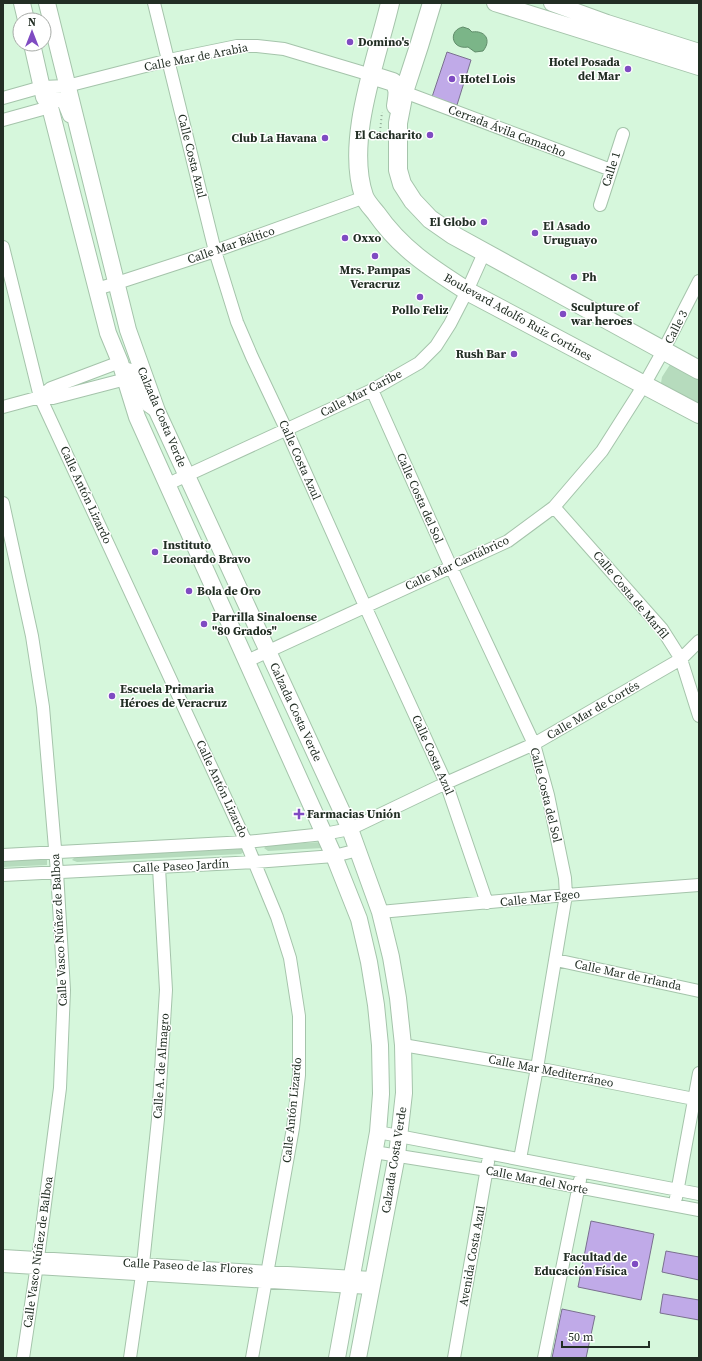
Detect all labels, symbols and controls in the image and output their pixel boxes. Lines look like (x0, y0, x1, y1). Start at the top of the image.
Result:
north arrow (12, 12, 52, 52)
text: N (28, 15, 36, 30)
place label: Domino's (358, 34, 410, 50)
marker: Domino's (345, 37, 355, 47)
street label: Calle Mar de Arabia (143, 39, 250, 75)
place label: Hotel Posada del Mar (549, 54, 621, 84)
marker: Hotel Posada del Mar (623, 64, 633, 74)
place label: Hotel Lois (460, 71, 516, 87)
marker: Hotel Lois (447, 74, 457, 84)
street label: Cerrada Ávila Camacho (446, 101, 568, 161)
street label: Calle Costa Azul (174, 112, 210, 200)
place label: El Cacharito (355, 127, 422, 143)
place label: Club La Havana (232, 130, 318, 146)
marker: El Cacharito (425, 130, 435, 140)
marker: Club La Havana (320, 133, 330, 143)
street label: Calle 1 (598, 150, 624, 188)
place label: El Globo (430, 214, 476, 230)
marker: El Globo (479, 217, 489, 227)
place label: El Asado Uruguayo (543, 218, 597, 248)
street label: Calle Mar Báltico (185, 222, 277, 267)
marker: El Asado Uruguayo (530, 228, 540, 238)
place label: Oxxo (353, 230, 381, 246)
marker: Oxxo (340, 233, 350, 243)
marker: Mrs. Pampas Veracruz (370, 251, 380, 261)
place label: Mrs. Pampas Veracruz (340, 262, 411, 292)
street label: Boulevard Adolfo Ruiz Cortines (441, 269, 595, 365)
place label: Ph (582, 269, 597, 285)
marker: Ph (569, 272, 579, 282)
marker: Pollo Feliz (415, 292, 425, 302)
place label: Sculpture of war heroes (570, 299, 640, 329)
place label: Pollo Feliz (392, 302, 449, 318)
street label: Calle 3 (661, 307, 691, 347)
marker: Sculpture of war heroes (558, 309, 568, 319)
place label: Rush Bar (456, 346, 506, 362)
marker: Rush Bar (509, 349, 519, 359)
street label: Calzada Costa Verde (134, 364, 190, 470)
street label: Calle Mar Caribe (317, 366, 405, 420)
street label: Calle Costa Azul (275, 417, 325, 503)
street label: Calle Antón Lizardo (56, 444, 116, 547)
street label: Calle Costa del Sol (393, 450, 447, 546)
street label: Calle Mar Cantábrico (402, 532, 512, 594)
place label: Instituto Leonardo Bravo (163, 537, 251, 567)
marker: Instituto Leonardo Bravo (150, 547, 160, 557)
street label: Calle Costa de Marfil (589, 548, 673, 643)
place label: Bola de Oro (197, 583, 261, 599)
marker: Bola de Oro (184, 586, 194, 596)
place label: Parrilla Sinaloense "80 Grados" (212, 609, 317, 639)
marker: Parrilla Sinaloense "80 Grados" (199, 619, 209, 629)
street label: Calzada Costa Verde (266, 660, 326, 764)
street label: Calle Mar de Cortés (544, 677, 642, 743)
place label: Escuela Primaria Héroes de Veracruz (120, 681, 227, 711)
marker: Escuela Primaria Héroes de Veracruz (107, 691, 117, 701)
street label: Calle Costa Azul (408, 712, 458, 798)
street label: Calle Antón Lizardo (192, 738, 252, 841)
street label: Calle Costa del Sol (526, 746, 566, 845)
place label: Farmacias Unión (307, 806, 401, 822)
marker: Farmacias Unión (294, 809, 304, 819)
street label: Calle Vasco Núñez de Balboa (47, 852, 71, 1007)
street label: Calle Paseo Jardín (132, 855, 230, 877)
street label: Calle Mar Egeo (499, 886, 581, 910)
street label: Calle Mar de Irlanda (573, 956, 684, 994)
street label: Calle A. de Almagro (149, 1012, 173, 1119)
street label: Calle Mar Mediterráneo (487, 1051, 615, 1091)
street label: Calle Antón Lizardo (278, 1056, 306, 1164)
street label: Calzada Costa Verde (378, 1106, 410, 1214)
street label: Calle Mar del Norte (484, 1162, 590, 1198)
street label: Calle Vasco Núñez de Balboa (19, 1174, 57, 1329)
street label: Avenida Costa Azul (455, 1204, 489, 1308)
place label: Facultad de Educación Física (534, 1249, 628, 1279)
street label: Calle Paseo de las Flores (123, 1255, 253, 1277)
marker: Facultad de Educación Física (630, 1259, 640, 1269)
scale bar (562, 1323, 649, 1349)
text: 50 m (568, 1329, 594, 1345)

